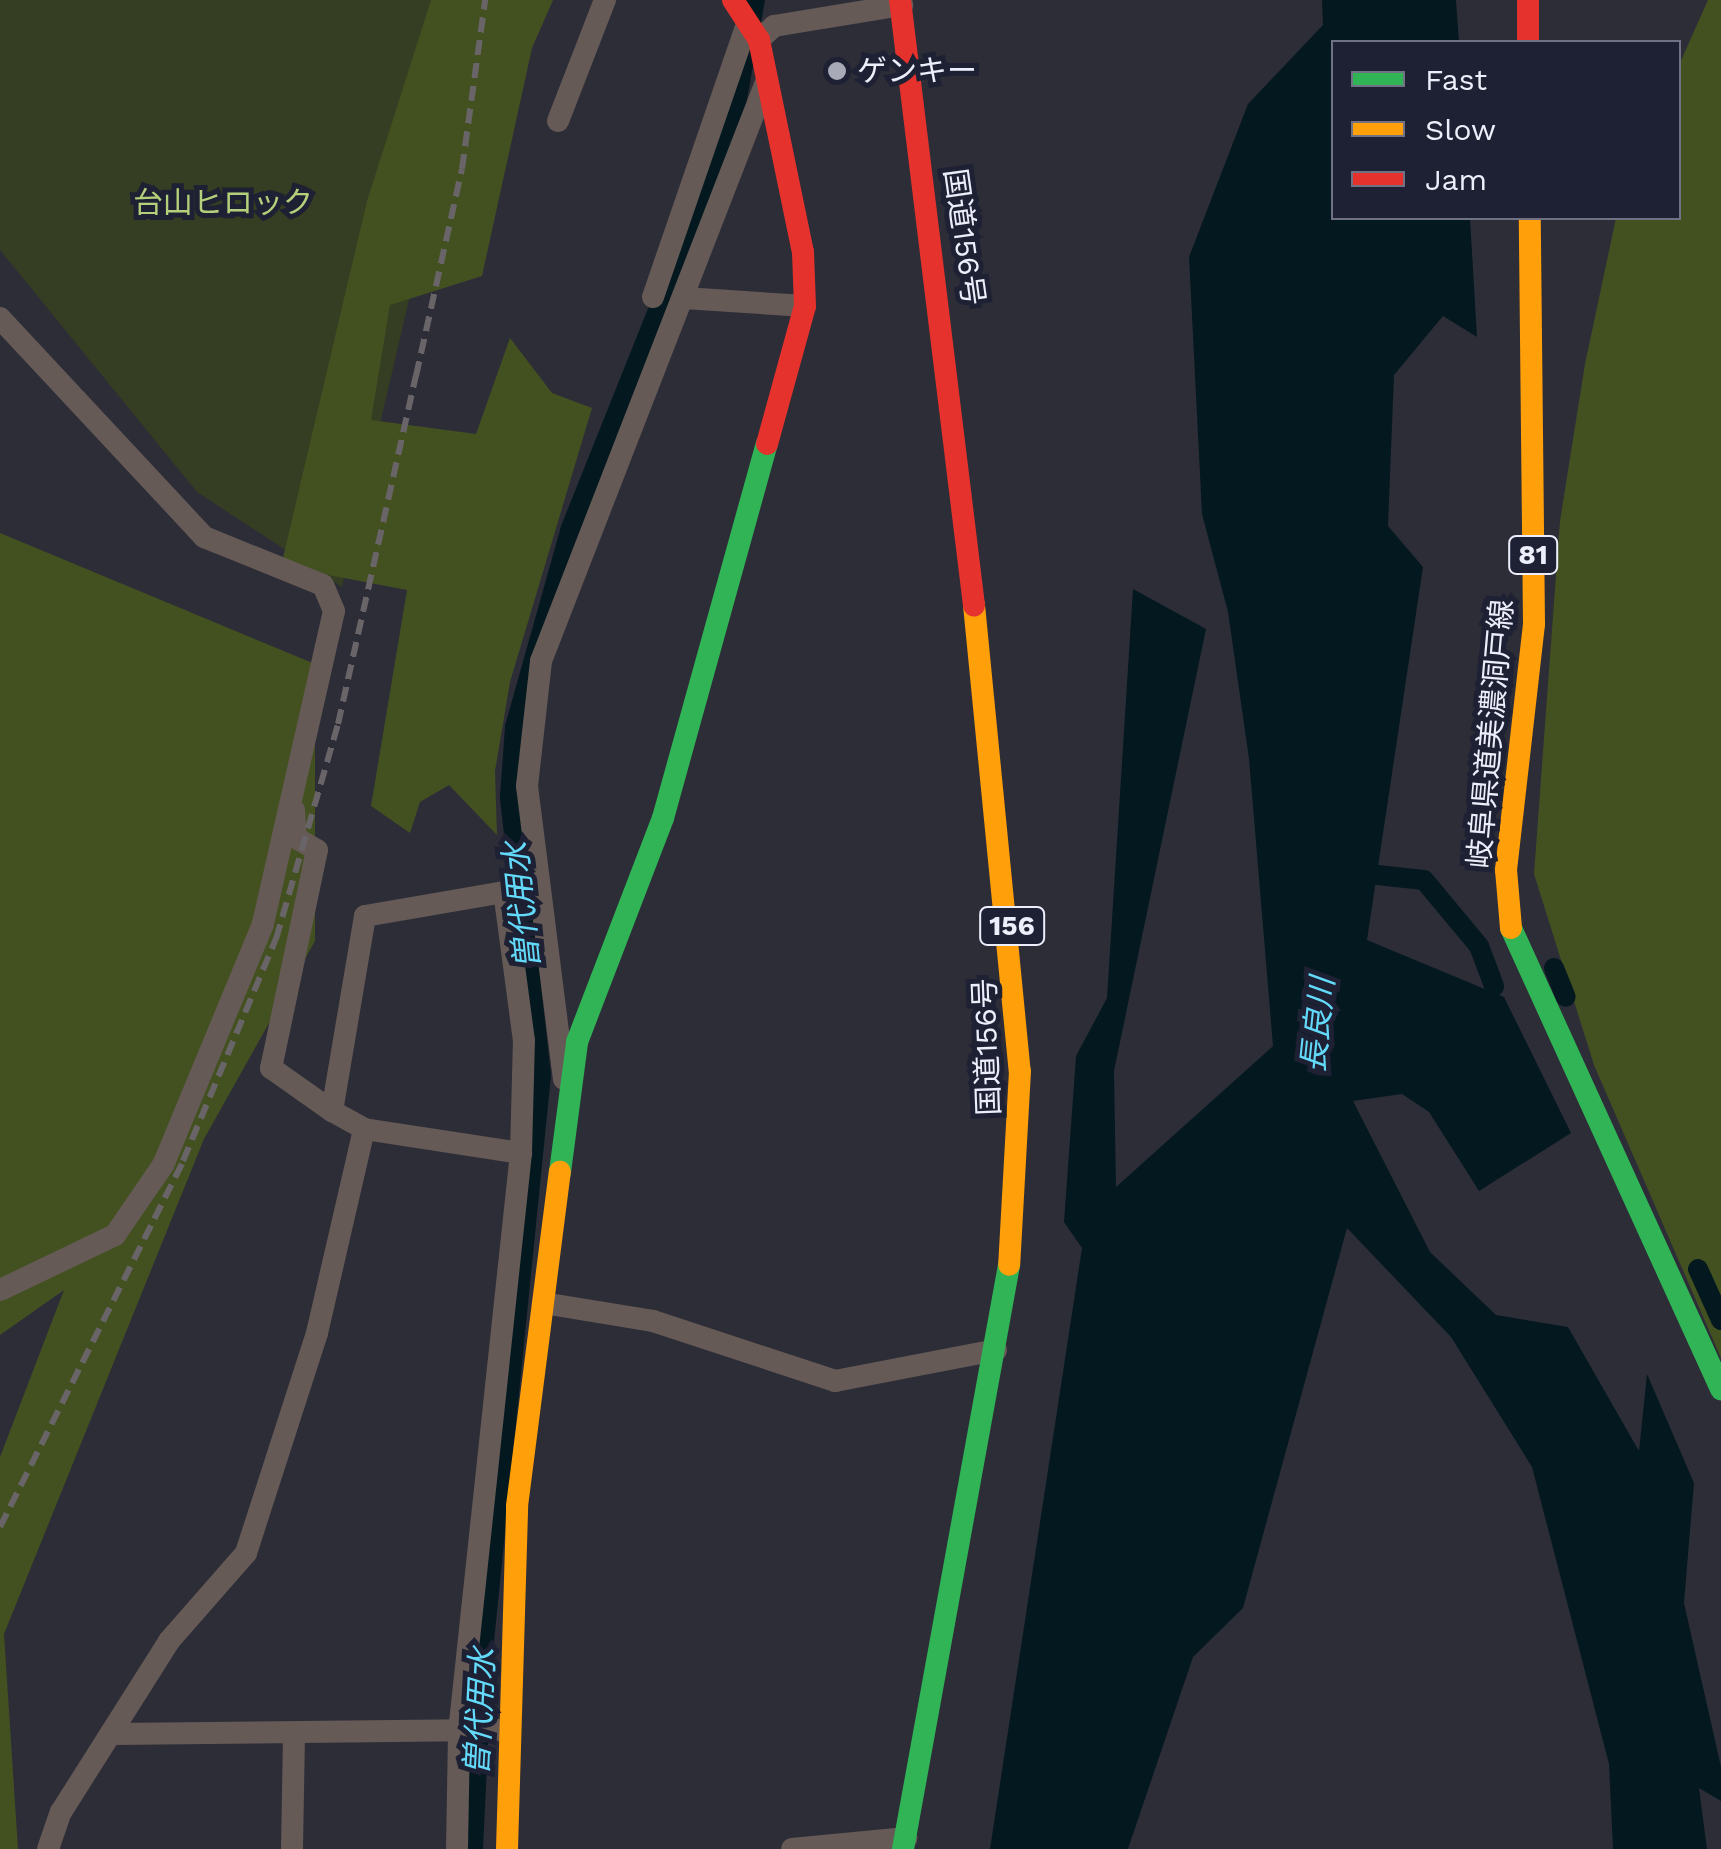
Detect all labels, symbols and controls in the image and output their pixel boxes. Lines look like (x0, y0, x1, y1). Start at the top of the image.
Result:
legend (1331, 40, 1681, 220)
place label: ゲンキー (857, 53, 977, 89)
marker: ゲンキー (826, 60, 848, 82)
text: Fast (1425, 62, 1487, 97)
text: Slow (1425, 112, 1496, 147)
text: Jam (1425, 162, 1487, 197)
street label: 国道156号 (937, 166, 991, 308)
park label: 台山ヒロック (133, 185, 313, 221)
road number: 81 (1508, 532, 1558, 578)
street label: 岐阜県道美濃洞戸線 (1461, 598, 1521, 870)
water label: 曽代用水 (496, 840, 548, 972)
road number: 156 (977, 903, 1047, 949)
water label: 長良川 (1294, 975, 1342, 1075)
street label: 国道156号 (967, 978, 1007, 1116)
water label: 曽代用水 (457, 1647, 503, 1777)

